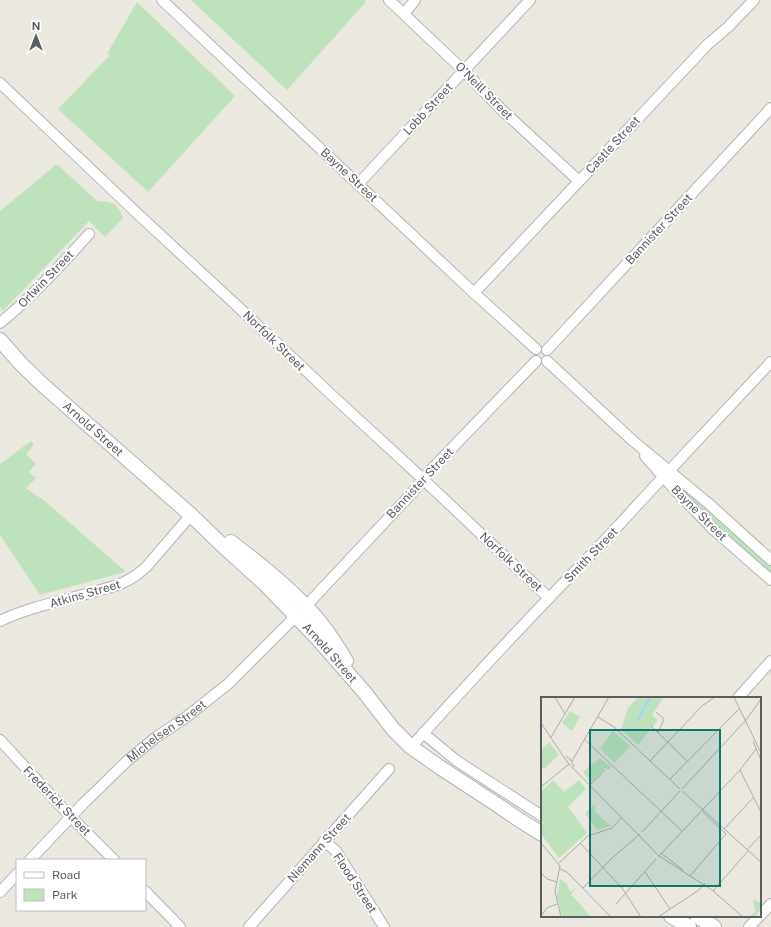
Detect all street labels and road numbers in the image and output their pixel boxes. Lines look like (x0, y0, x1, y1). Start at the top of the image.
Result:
street label: O'Neill Street (452, 59, 516, 123)
street label: Lobb Street (400, 80, 456, 138)
street label: Castle Street (583, 113, 643, 177)
street label: Bayne Street (318, 145, 381, 205)
street label: Bannister Street (623, 191, 696, 267)
street label: Orlwin Street (15, 247, 77, 311)
street label: Norfolk Street (240, 308, 308, 374)
street label: Arnold Street (60, 399, 126, 459)
street label: Bannister Street (384, 445, 457, 521)
street label: Bayne Street (668, 482, 730, 544)
street label: Smith Street (561, 524, 621, 585)
street label: Norfolk Street (477, 529, 545, 595)
street label: Atkins Street (48, 577, 122, 611)
street label: Arnold Street (299, 620, 360, 686)
street label: Michelsen Street (124, 697, 209, 765)
street label: Frederick Street (20, 763, 94, 839)
street label: Niemann Street (284, 811, 354, 885)
street label: Flood Street (330, 850, 380, 916)

